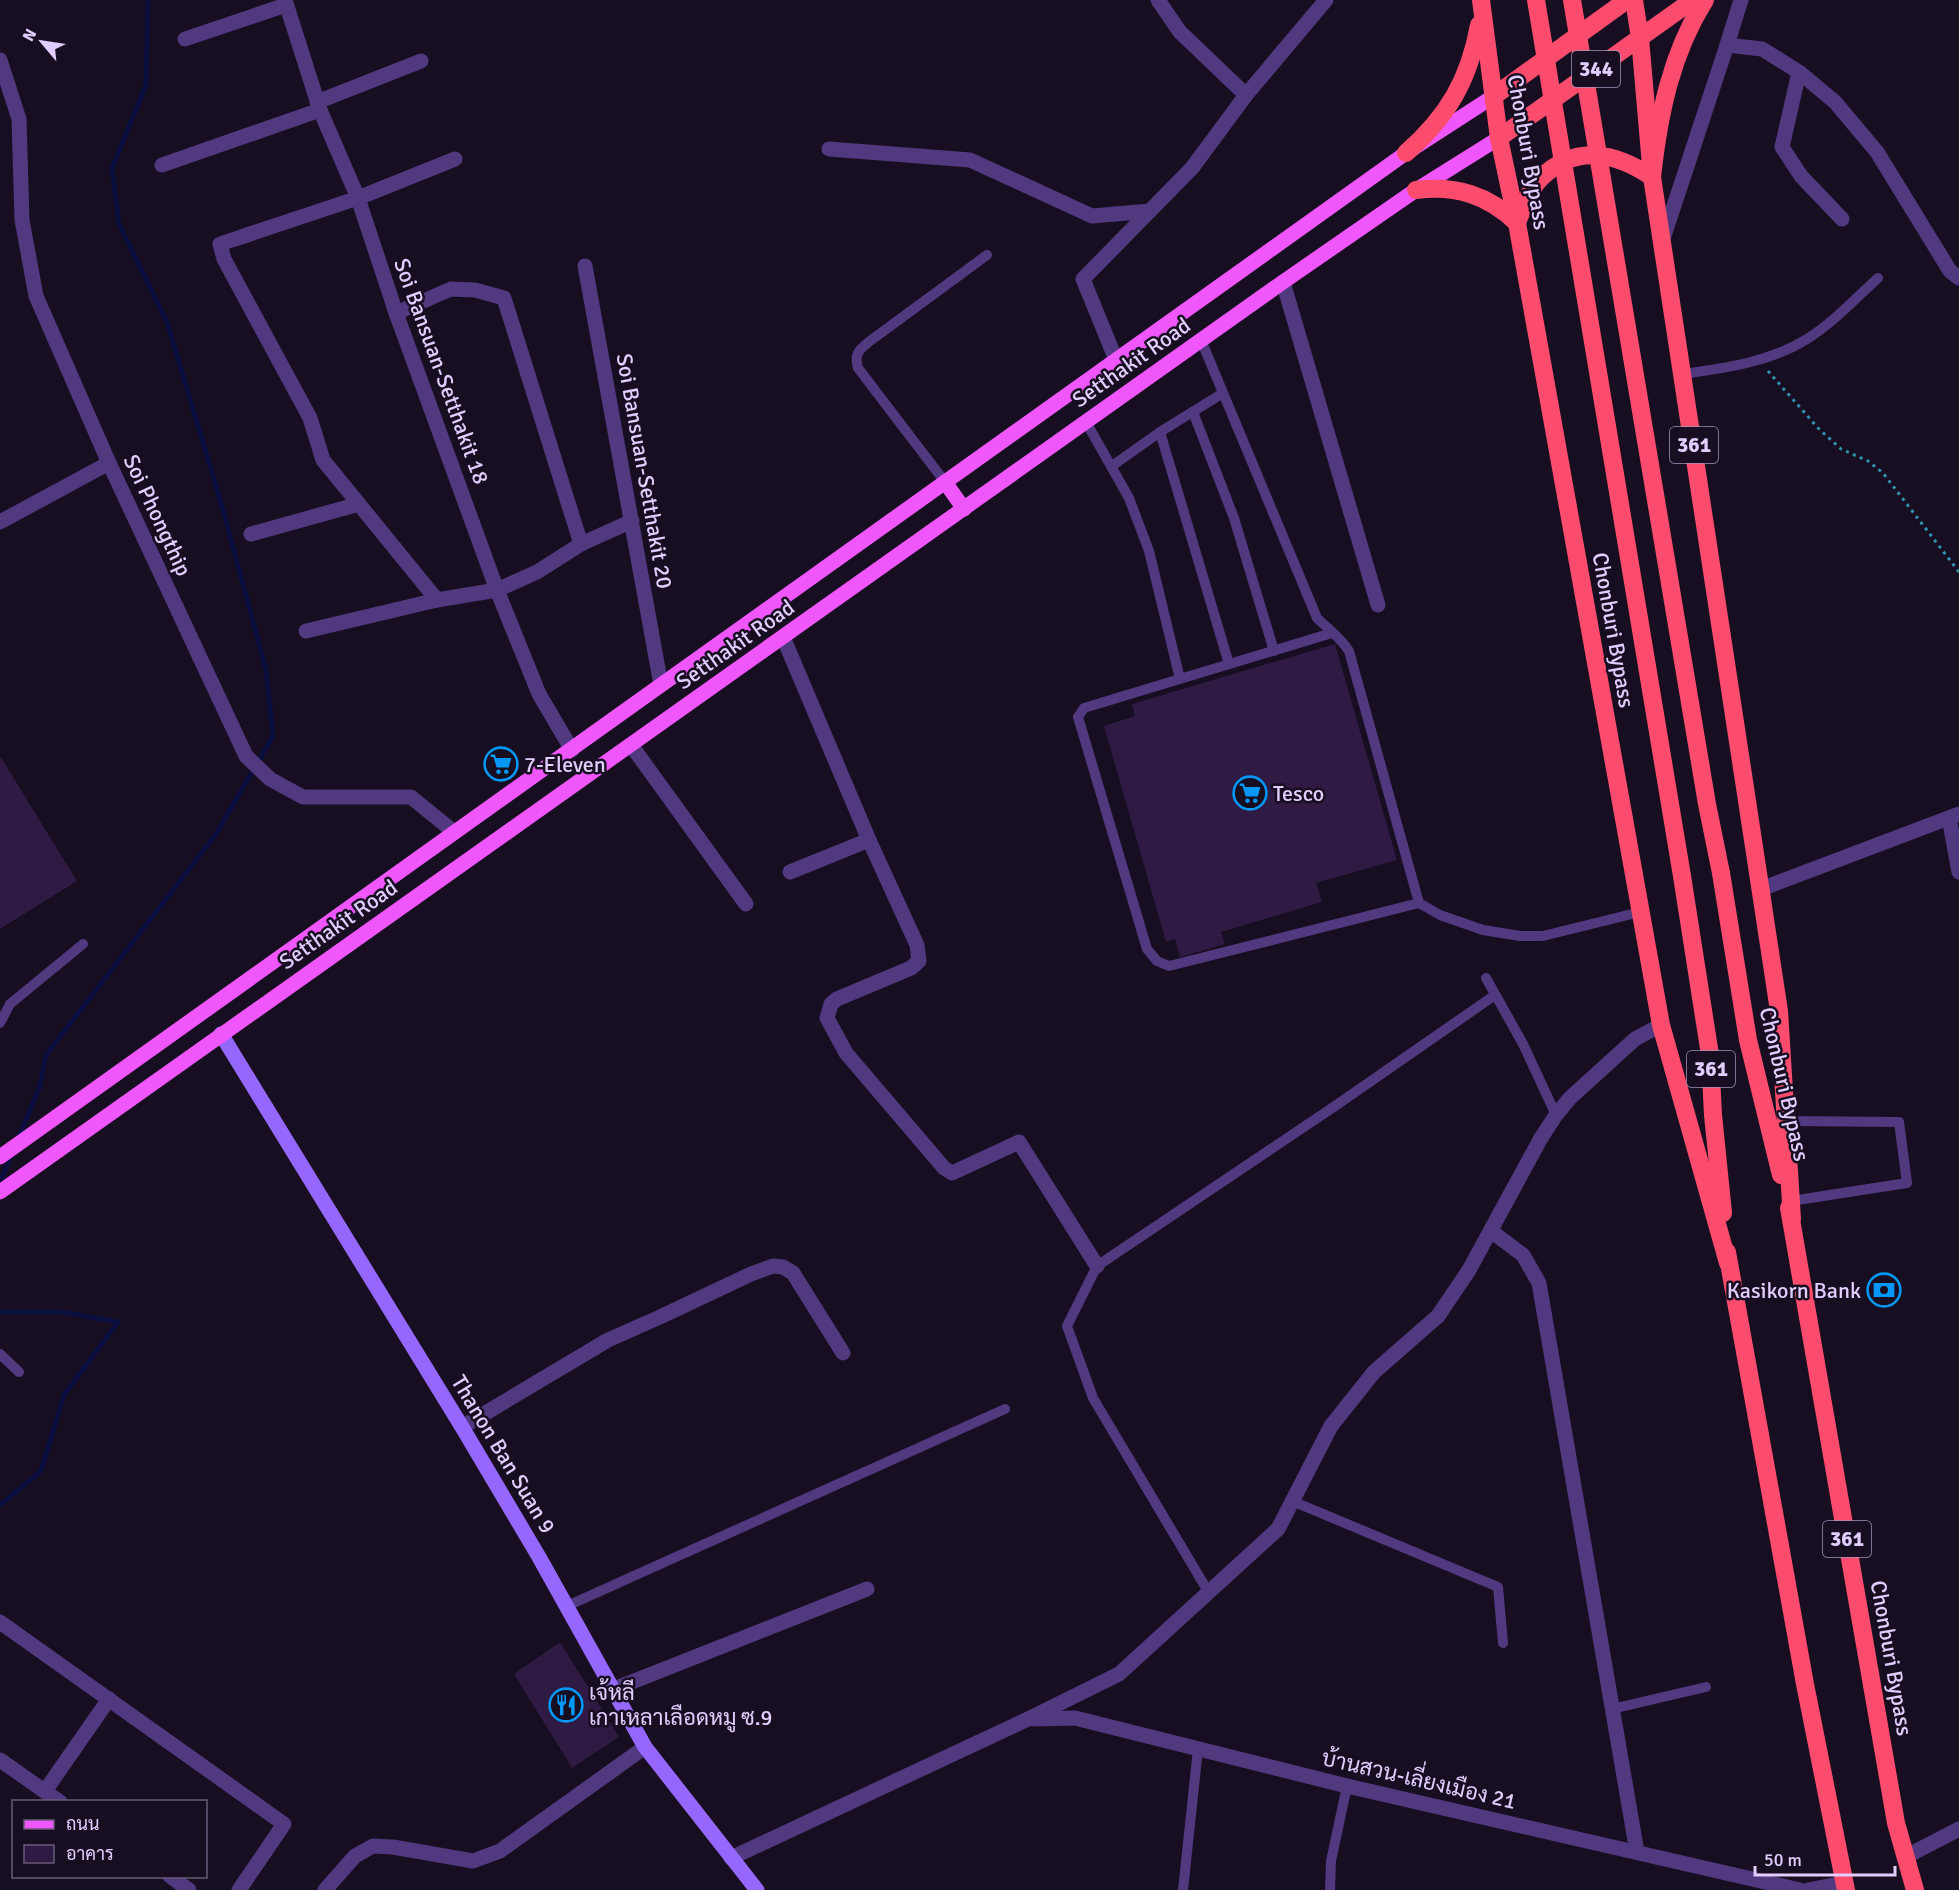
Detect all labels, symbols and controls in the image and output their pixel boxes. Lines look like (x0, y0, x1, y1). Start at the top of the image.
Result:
north arrow (12, 12, 72, 72)
text: N (18, 25, 41, 45)
road number: 344 (1572, 51, 1620, 87)
street label: Chonburi Bypass (1502, 72, 1555, 232)
street label: Soi Bansuan-Setthakit 18 (388, 255, 495, 488)
street label: Setthakit Road (1067, 312, 1196, 413)
street label: Soi Bansuan-Setthakit 20 (611, 351, 678, 591)
road number: 361 (1670, 427, 1718, 463)
street label: Soi Phongthip (118, 450, 198, 580)
street label: Chonburi Bypass (1587, 550, 1640, 710)
street label: Setthakit Road (671, 594, 800, 695)
supermarket icon: 7-Eleven (483, 746, 519, 782)
place label: 7-Eleven (524, 751, 606, 778)
supermarket icon: Tesco (1232, 775, 1268, 811)
place label: Tesco (1273, 780, 1324, 807)
street label: Setthakit Road (274, 874, 403, 975)
street label: Chonburi Bypass (1754, 1005, 1815, 1164)
road number: 361 (1687, 1051, 1735, 1087)
bank icon: Kasikorn Bank (1866, 1272, 1902, 1308)
place label: Kasikorn Bank (1727, 1277, 1861, 1304)
street label: Thanon Ban Suan 9 (446, 1370, 561, 1538)
road number: 361 (1823, 1521, 1871, 1557)
street label: Chonburi Bypass (1865, 1578, 1918, 1738)
place label: เจ้หลี เกาเหลาเลือดหมู ซ.9 (589, 1678, 772, 1733)
restaurant icon: เจ้หลี เกาเหลาเลือดหมู ซ.9 (548, 1687, 584, 1723)
street label: บ้านสวน-เลี่ยงเมือง 21 (1319, 1738, 1520, 1815)
legend (12, 1800, 207, 1878)
text: ถนน (66, 1813, 99, 1835)
scale bar (1755, 1839, 1894, 1877)
text: อาคาร (66, 1843, 114, 1865)
text: 50 m (1764, 1849, 1802, 1871)

